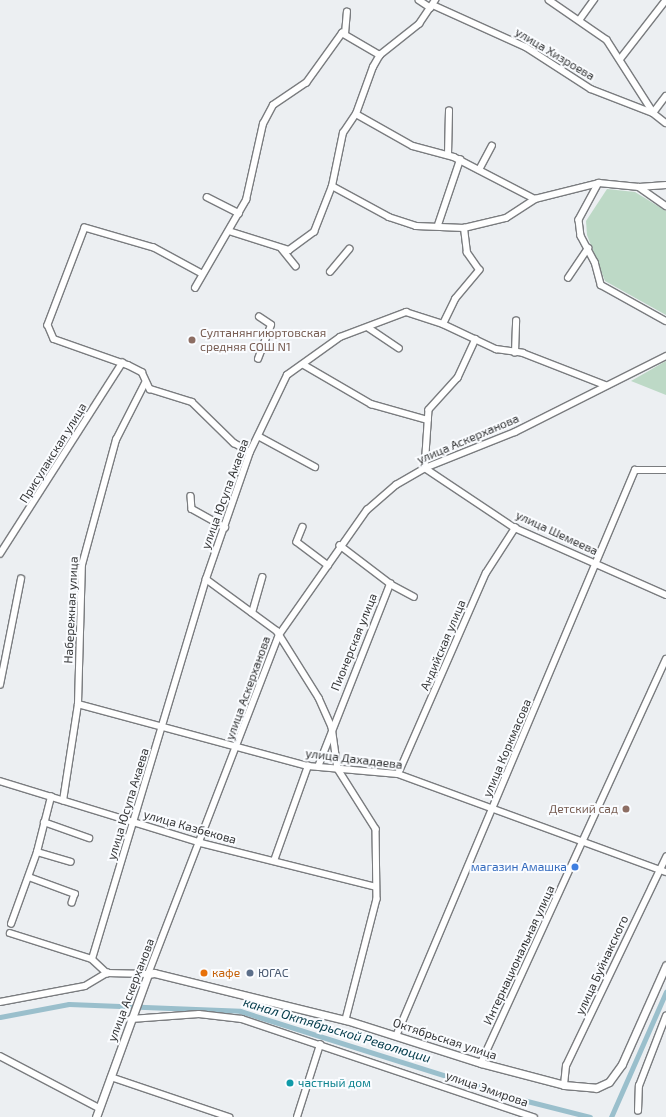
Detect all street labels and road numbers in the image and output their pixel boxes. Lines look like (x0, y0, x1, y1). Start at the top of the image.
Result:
street label: улица Хизроева (513, 25, 597, 83)
street label: Присулакская улица (16, 400, 90, 506)
street label: улица Аскерханова (415, 411, 521, 467)
street label: улица Юсупа Акаева (198, 437, 252, 551)
street label: улица Шемеева (514, 508, 600, 558)
street label: Набережная улица (61, 556, 81, 664)
street label: Пионерская улица (328, 591, 380, 693)
street label: Андийская улица (417, 597, 469, 693)
street label: улица Аскерханова (223, 634, 273, 742)
street label: улица Коркмасова (480, 697, 534, 799)
street label: улица Юсупа Акаева (104, 746, 152, 862)
street label: улица Дахадаева (305, 746, 403, 772)
street label: улица Казбекова (142, 807, 238, 847)
street label: Интернациональная улица (480, 883, 558, 1027)
street label: улица Буйнакского (573, 913, 631, 1017)
street label: улица Аскерханова (105, 936, 157, 1044)
street label: Октябрьская улица (391, 1015, 499, 1063)
street label: улица Эмирова (444, 1068, 530, 1110)

